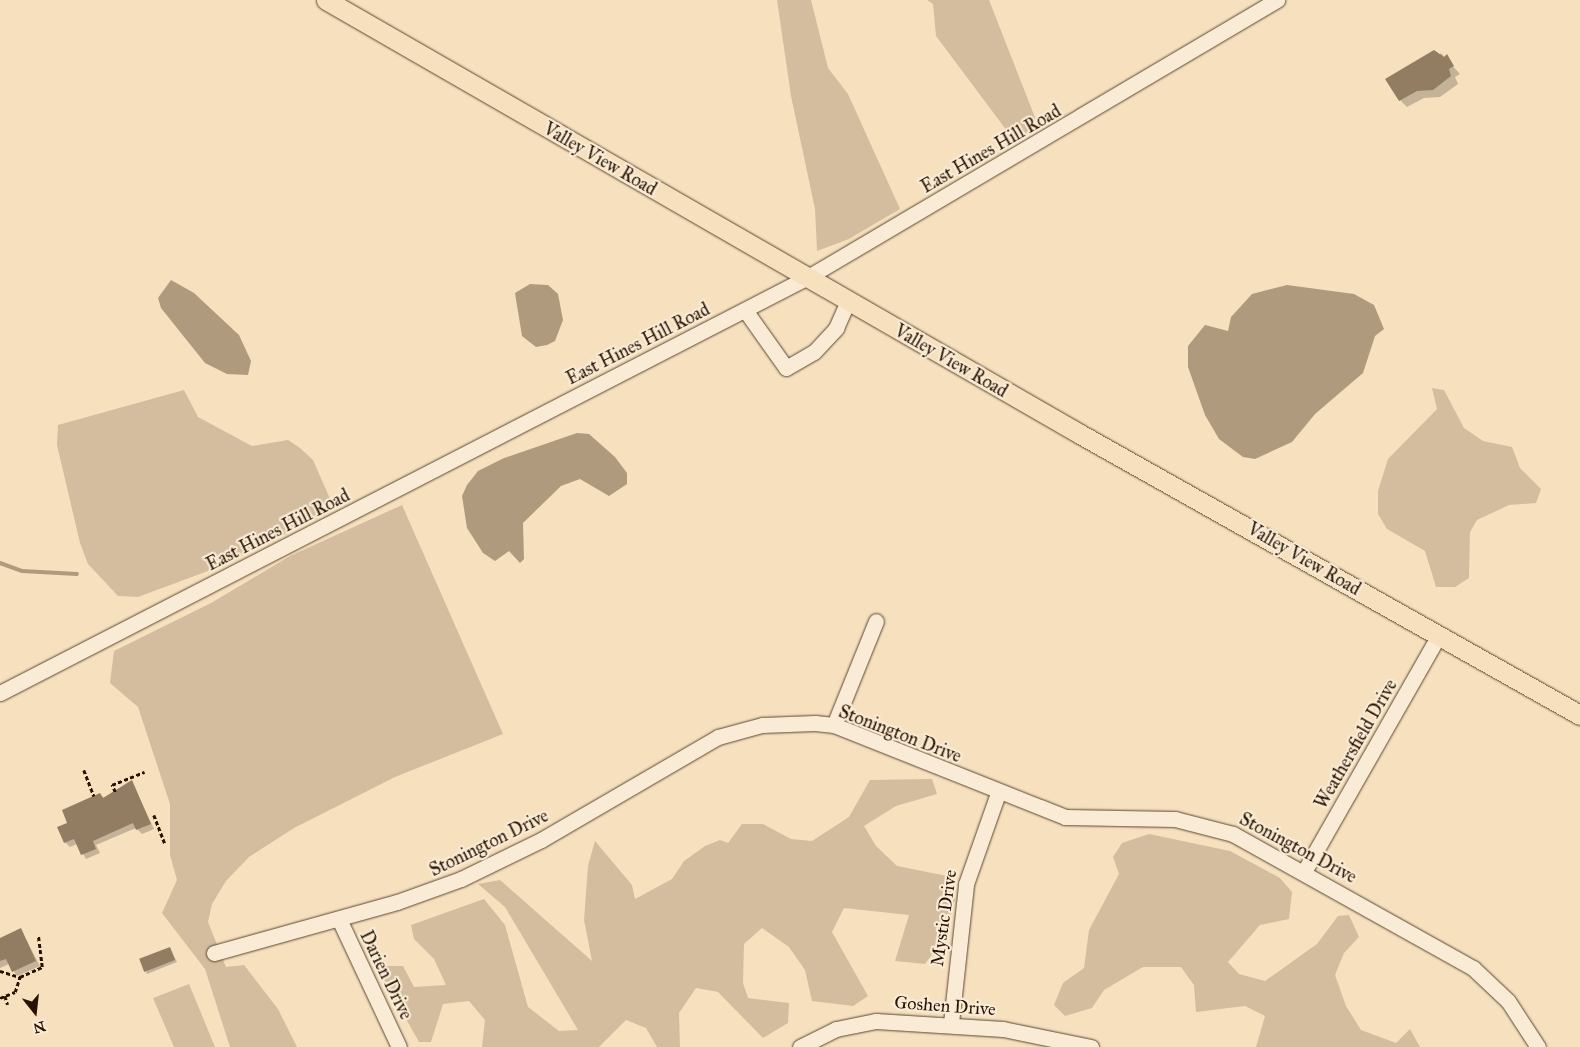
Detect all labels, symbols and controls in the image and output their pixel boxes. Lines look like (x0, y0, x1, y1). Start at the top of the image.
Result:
street label: East Hines Hill Road (917, 100, 1065, 198)
street label: Valley View Road (540, 118, 660, 200)
street label: East Hines Hill Road (563, 299, 713, 389)
street label: Valley View Road (891, 320, 1011, 402)
street label: East Hines Hill Road (203, 485, 353, 575)
street label: Valley View Road (1244, 518, 1364, 600)
street label: Weathersfield Drive (1310, 675, 1402, 813)
street label: Stonington Drive (836, 701, 964, 767)
street label: Stonington Drive (426, 805, 552, 881)
street label: Stonington Drive (1236, 808, 1360, 888)
street label: Mystic Drive (927, 868, 961, 968)
street label: Darien Drive (355, 927, 417, 1023)
north arrow (10, 987, 60, 1037)
street label: Goshen Drive (894, 992, 996, 1020)
text: N (31, 1017, 47, 1037)

